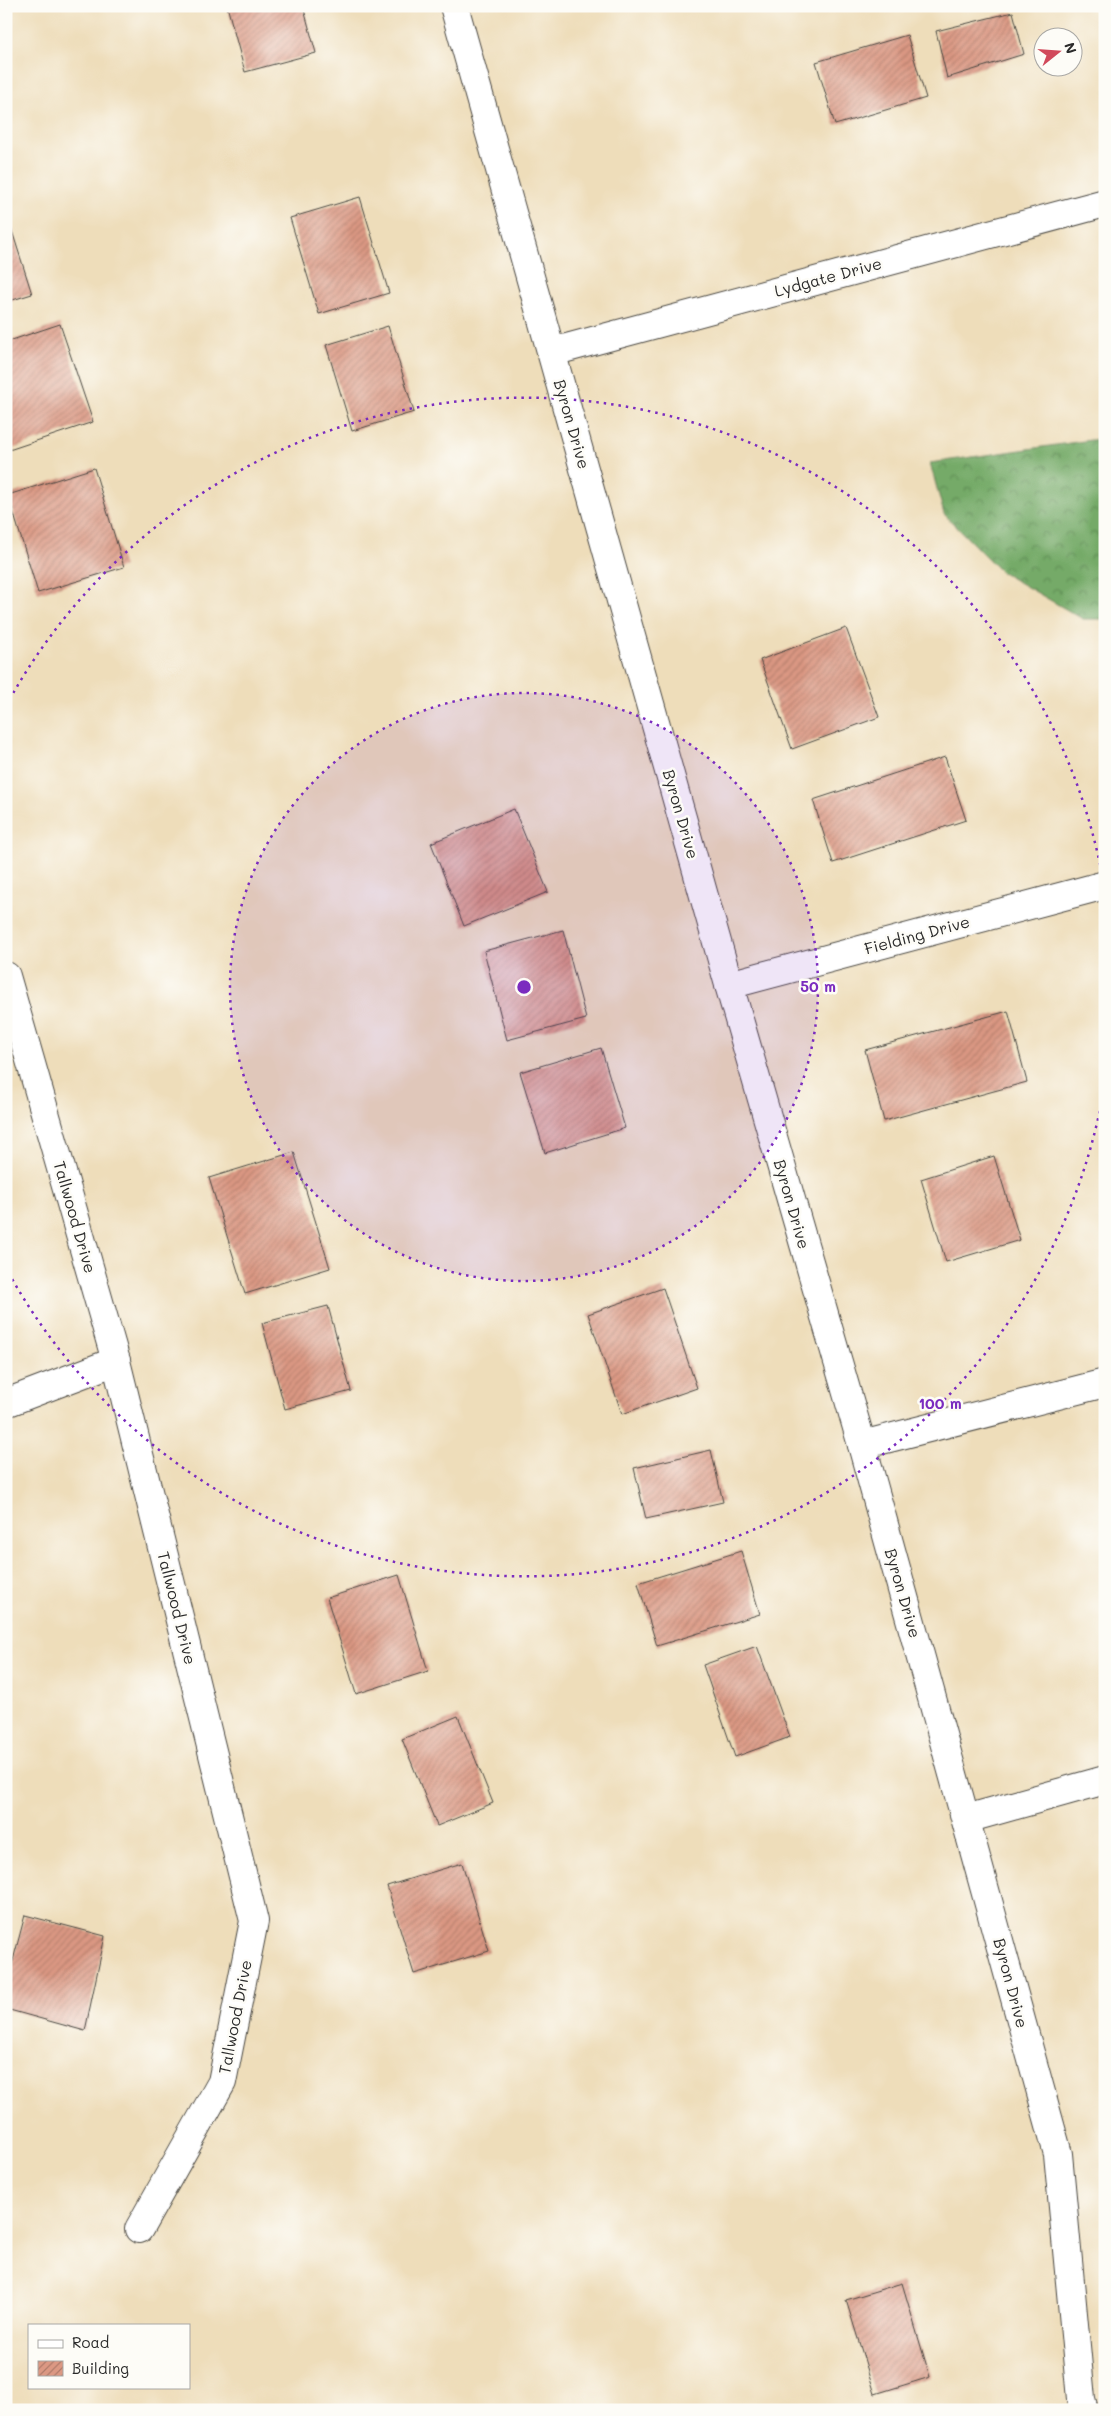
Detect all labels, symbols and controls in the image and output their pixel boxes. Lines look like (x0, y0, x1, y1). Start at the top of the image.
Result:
north arrow (1034, 28, 1084, 78)
text: N (1060, 40, 1082, 56)
street label: Lydgate Drive (772, 252, 884, 301)
street label: Byron Drive (550, 377, 595, 471)
street label: Byron Drive (659, 767, 704, 861)
street label: Fielding Drive (862, 910, 972, 959)
text: 50 m (800, 976, 836, 996)
centre of rings (515, 978, 533, 996)
street label: Byron Drive (770, 1157, 815, 1251)
street label: Tallwood Drive (49, 1158, 102, 1275)
text: 100 m (918, 1393, 962, 1413)
street label: Byron Drive (881, 1546, 926, 1640)
street label: Tallwood Drive (153, 1549, 202, 1667)
street label: Byron Drive (989, 1936, 1034, 2030)
street label: Tallwood Drive (213, 1958, 256, 2076)
legend (28, 2324, 190, 2388)
text: Road (72, 2332, 109, 2352)
text: Building (72, 2358, 129, 2378)

